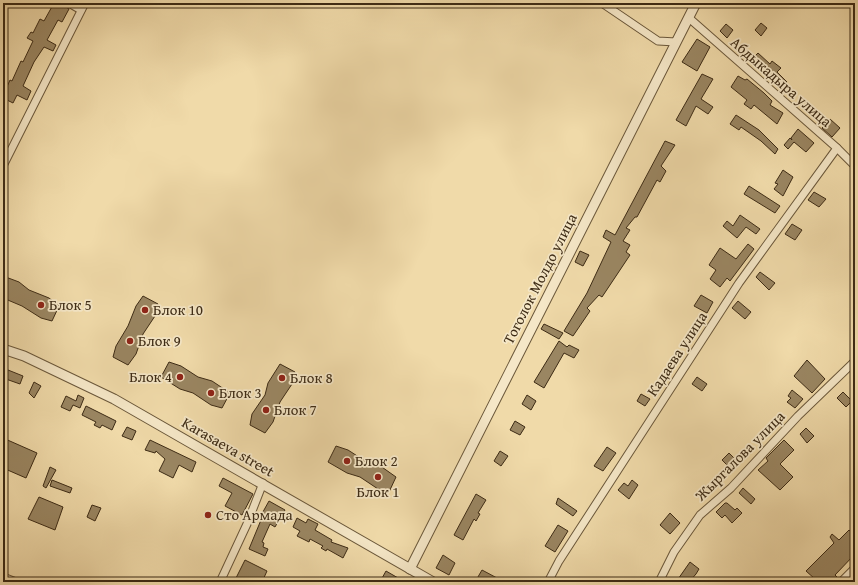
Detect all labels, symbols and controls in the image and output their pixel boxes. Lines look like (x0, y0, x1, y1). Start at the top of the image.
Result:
street label: Абдыкадыра улица (726, 32, 837, 132)
street label: Тоголок Молдо улица (497, 209, 582, 348)
place label: Блок 5 (49, 294, 92, 315)
place label: Блок 10 (153, 299, 203, 320)
marker: Блок 5 (36, 300, 46, 310)
marker: Блок 10 (140, 305, 150, 315)
street label: Кадаева улица (641, 307, 712, 400)
place label: Блок 9 (138, 330, 181, 351)
marker: Блок 9 (125, 336, 135, 346)
place label: Блок 4 (129, 366, 172, 387)
place label: Блок 8 (290, 367, 333, 388)
marker: Блок 4 (175, 372, 185, 382)
marker: Блок 8 (277, 373, 287, 383)
place label: Блок 3 (219, 382, 262, 403)
marker: Блок 3 (206, 388, 216, 398)
place label: Блок 7 (274, 399, 317, 420)
marker: Блок 7 (261, 405, 271, 415)
street label: Жыргалова улица (689, 405, 790, 506)
street label: Karasaeva street (178, 412, 279, 482)
place label: Блок 2 (355, 450, 398, 471)
marker: Блок 2 (342, 456, 352, 466)
marker: Блок 1 (373, 472, 383, 482)
place label: Блок 1 (357, 481, 399, 502)
place label: Сто Армада (216, 504, 294, 525)
marker: Сто Армада (203, 510, 213, 520)

